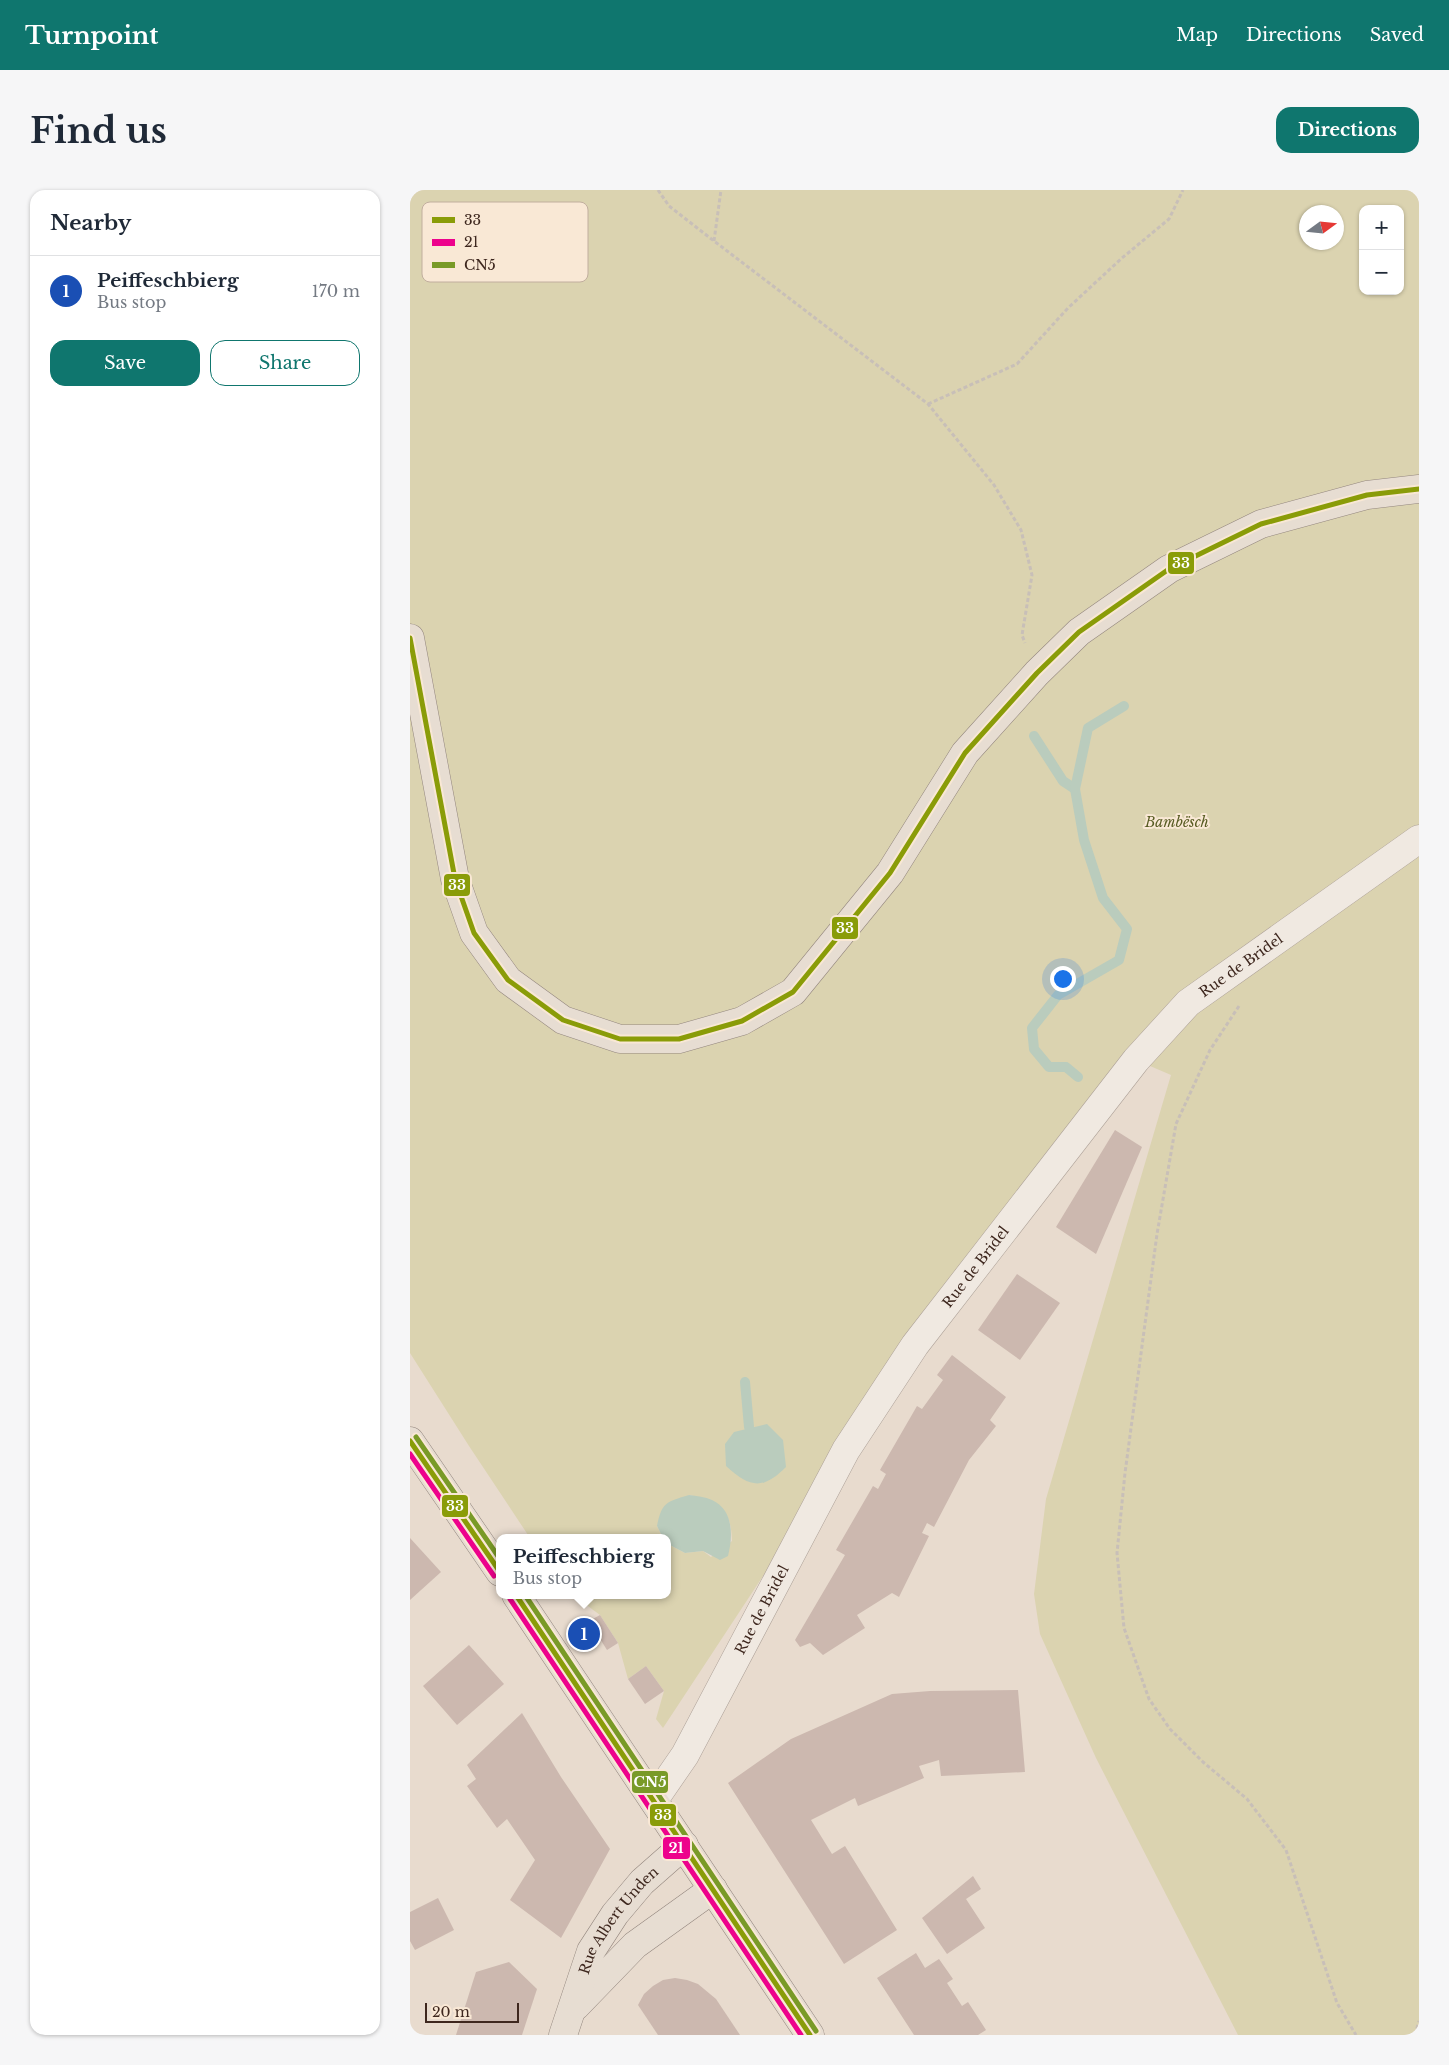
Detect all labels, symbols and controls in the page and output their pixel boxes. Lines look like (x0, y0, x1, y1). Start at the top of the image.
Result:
text: Turnpoint (25, 21, 158, 50)
text: Map (1176, 24, 1218, 46)
text: Directions (1246, 24, 1342, 46)
text: Saved (1370, 24, 1424, 46)
button: Directions (1276, 107, 1419, 153)
text: Find us (30, 109, 167, 152)
legend (422, 202, 588, 282)
north arrow (1299, 205, 1344, 250)
map controls (1359, 205, 1404, 295)
button: + (1359, 205, 1404, 250)
text: Nearby (50, 210, 131, 236)
text: 33 (464, 211, 481, 229)
text: 21 (464, 233, 479, 251)
button: − (1359, 250, 1404, 295)
text: CN5 (464, 256, 496, 274)
text: Peiffeschbierg (97, 269, 239, 292)
text: 1 (63, 281, 69, 301)
text: 170 m (312, 281, 360, 301)
text: Bus stop (97, 292, 166, 312)
button: Save (50, 340, 200, 386)
button: Share (210, 340, 360, 386)
line badge: 33 (1167, 551, 1195, 575)
text: 33 (1172, 554, 1190, 572)
park label: Bambësch (1144, 813, 1209, 831)
line badge: 33 (443, 873, 471, 897)
text: 33 (448, 876, 466, 894)
line badge: 33 (831, 916, 859, 940)
text: 33 (836, 919, 854, 937)
street label: Rue de Bridel (1196, 929, 1287, 1001)
your location (1050, 966, 1076, 992)
street label: Rue de Bridel (938, 1222, 1013, 1311)
line badge: 33 (441, 1494, 469, 1518)
text: 33 (446, 1497, 464, 1515)
popup (496, 1534, 671, 1599)
text: Peiffeschbierg (513, 1545, 654, 1568)
street label: Rue de Bridel (731, 1562, 793, 1657)
text: Bus stop (513, 1568, 582, 1588)
pin: 1 (568, 1615, 600, 1653)
line badge: CN5 (631, 1770, 669, 1794)
text: CN5 (633, 1773, 667, 1791)
line badge: 33 (649, 1803, 677, 1827)
text: 33 (654, 1806, 672, 1824)
line badge: 21 (662, 1836, 691, 1860)
text: 21 (668, 1839, 684, 1857)
street label: Rue Albert Unden (575, 1862, 662, 1977)
scale bar (425, 2000, 519, 2023)
text: 20 m (432, 2003, 470, 2021)

